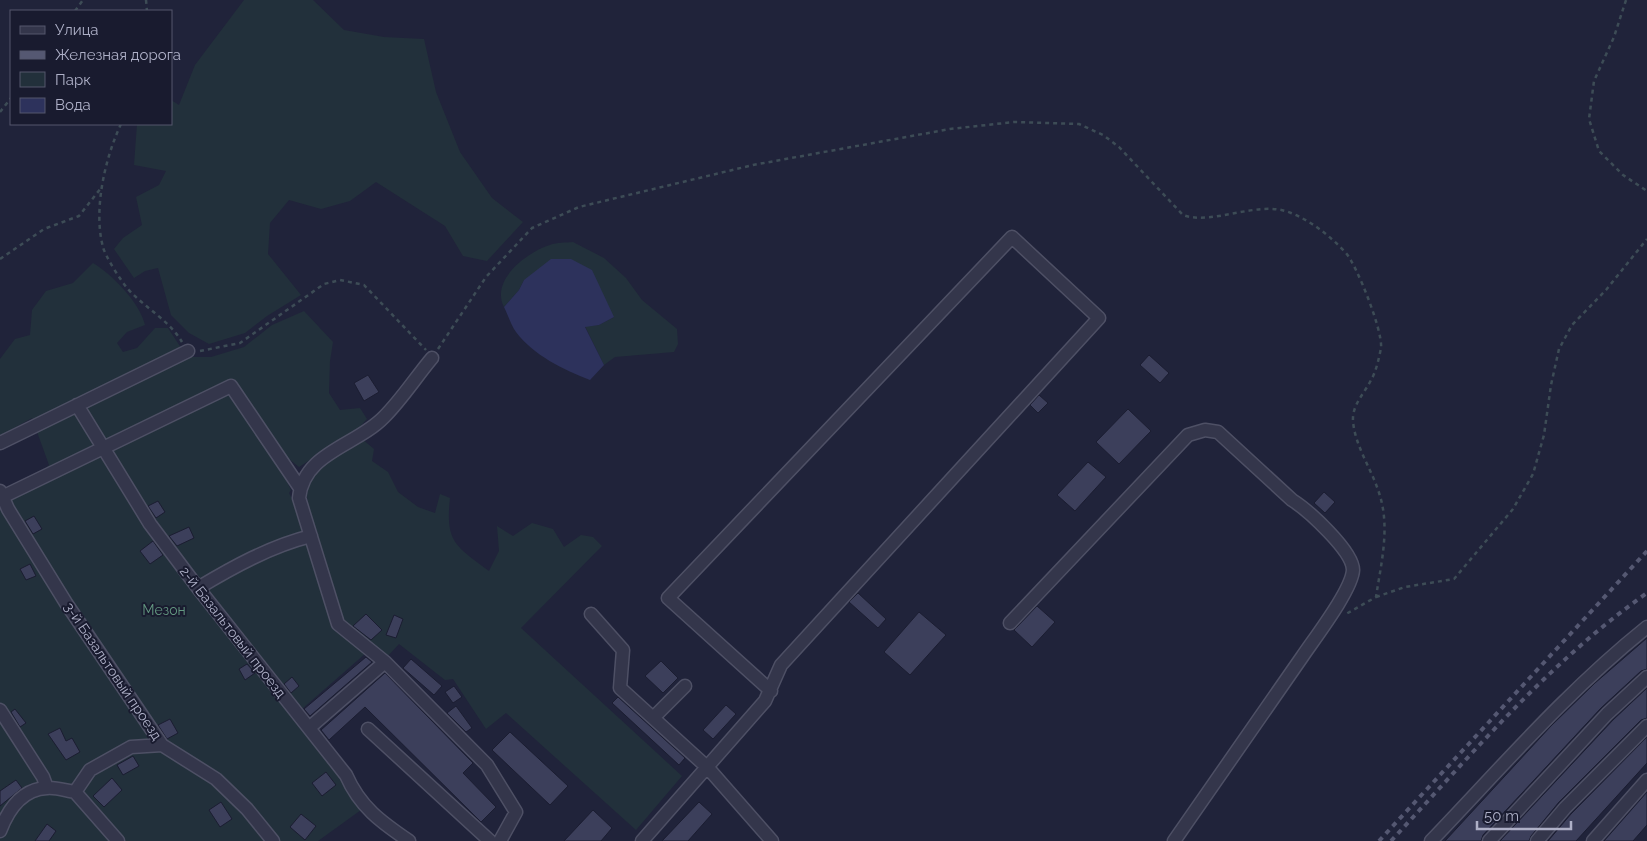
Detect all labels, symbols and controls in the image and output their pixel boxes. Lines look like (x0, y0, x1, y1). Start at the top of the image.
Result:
legend (10, 10, 172, 125)
text: Улица (55, 21, 99, 39)
text: Железная дорога (55, 46, 181, 64)
text: Парк (55, 71, 91, 89)
text: Вода (55, 96, 91, 114)
street label: 2-й Базальтовый проезд (177, 563, 289, 701)
street label: 3-й Базальтовый проезд (61, 599, 165, 743)
park label: Мезон (142, 602, 186, 618)
scale bar (1477, 798, 1571, 830)
text: 50 m (1484, 807, 1519, 825)

